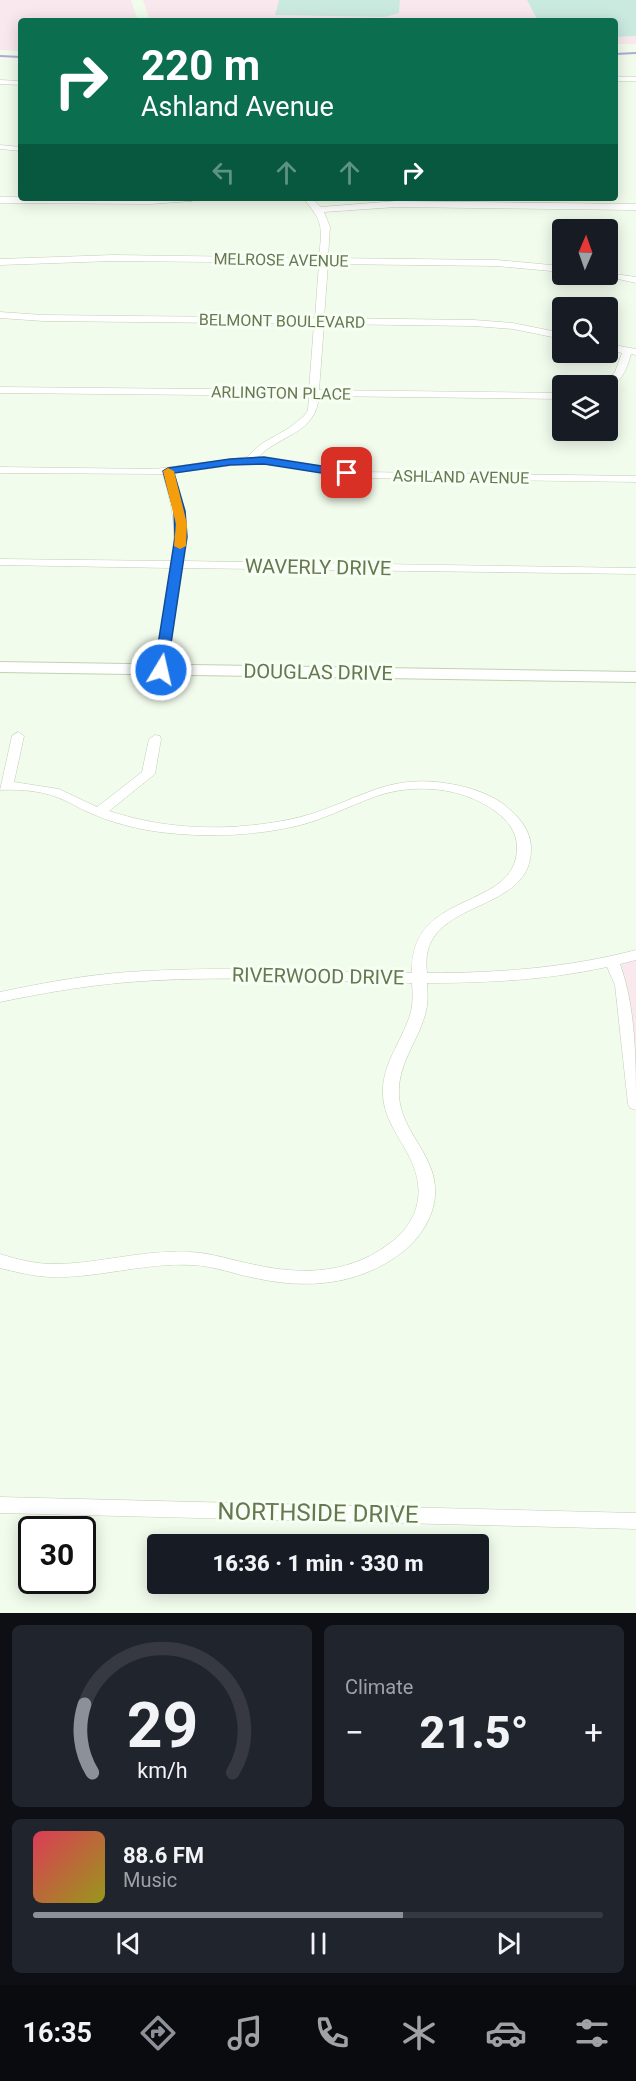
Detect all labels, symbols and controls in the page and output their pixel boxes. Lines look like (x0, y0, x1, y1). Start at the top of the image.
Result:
text: 220 m (141, 41, 260, 90)
icon: right (42, 42, 120, 120)
text: Ashland Avenue (141, 91, 334, 123)
icon: left (207, 156, 240, 189)
icon: ahead (270, 156, 303, 189)
icon: ahead (333, 156, 366, 189)
icon: right (396, 156, 429, 189)
north arrow (552, 219, 618, 285)
map controls (552, 219, 618, 441)
street label: MELROSE AVENUE (213, 249, 349, 271)
button: search (552, 297, 618, 363)
street label: BELMONT BOULEVARD (199, 310, 365, 332)
button: layers (552, 375, 618, 441)
street label: ARLINGTON PLACE (211, 382, 351, 404)
pin (321, 447, 372, 498)
icon: arrive (330, 456, 363, 489)
street label: ASHLAND AVENUE (393, 466, 529, 488)
street label: WAVERLY DRIVE (245, 554, 391, 580)
position arrow (129, 638, 193, 702)
street label: DOUGLAS DRIVE (243, 659, 393, 685)
street label: RIVERWOOD DRIVE (232, 962, 404, 990)
street label: NORTHSIDE DRIVE (217, 1497, 419, 1529)
speed limit sign: 30 (18, 1516, 96, 1594)
text: 16:36 · 1 min · 330 m (213, 1551, 423, 1576)
text: Climate (345, 1675, 413, 1699)
text: 29 (126, 1689, 198, 1762)
text: 21.5° (420, 1706, 529, 1759)
text: − (345, 1713, 364, 1752)
text: + (584, 1713, 603, 1752)
text: km/h (137, 1758, 187, 1783)
text: 88.6 FM (123, 1843, 204, 1868)
text: Music (123, 1868, 177, 1892)
icon: previous (112, 1927, 145, 1960)
icon: pause (302, 1927, 335, 1960)
icon: next (492, 1927, 525, 1960)
icon: directions (137, 2012, 179, 2054)
icon: music (224, 2012, 266, 2054)
icon: phone (311, 2012, 353, 2054)
icon: climate (398, 2012, 440, 2054)
icon: car (485, 2012, 527, 2054)
icon: filters (571, 2012, 613, 2054)
text: 16:35 (22, 2017, 92, 2049)

